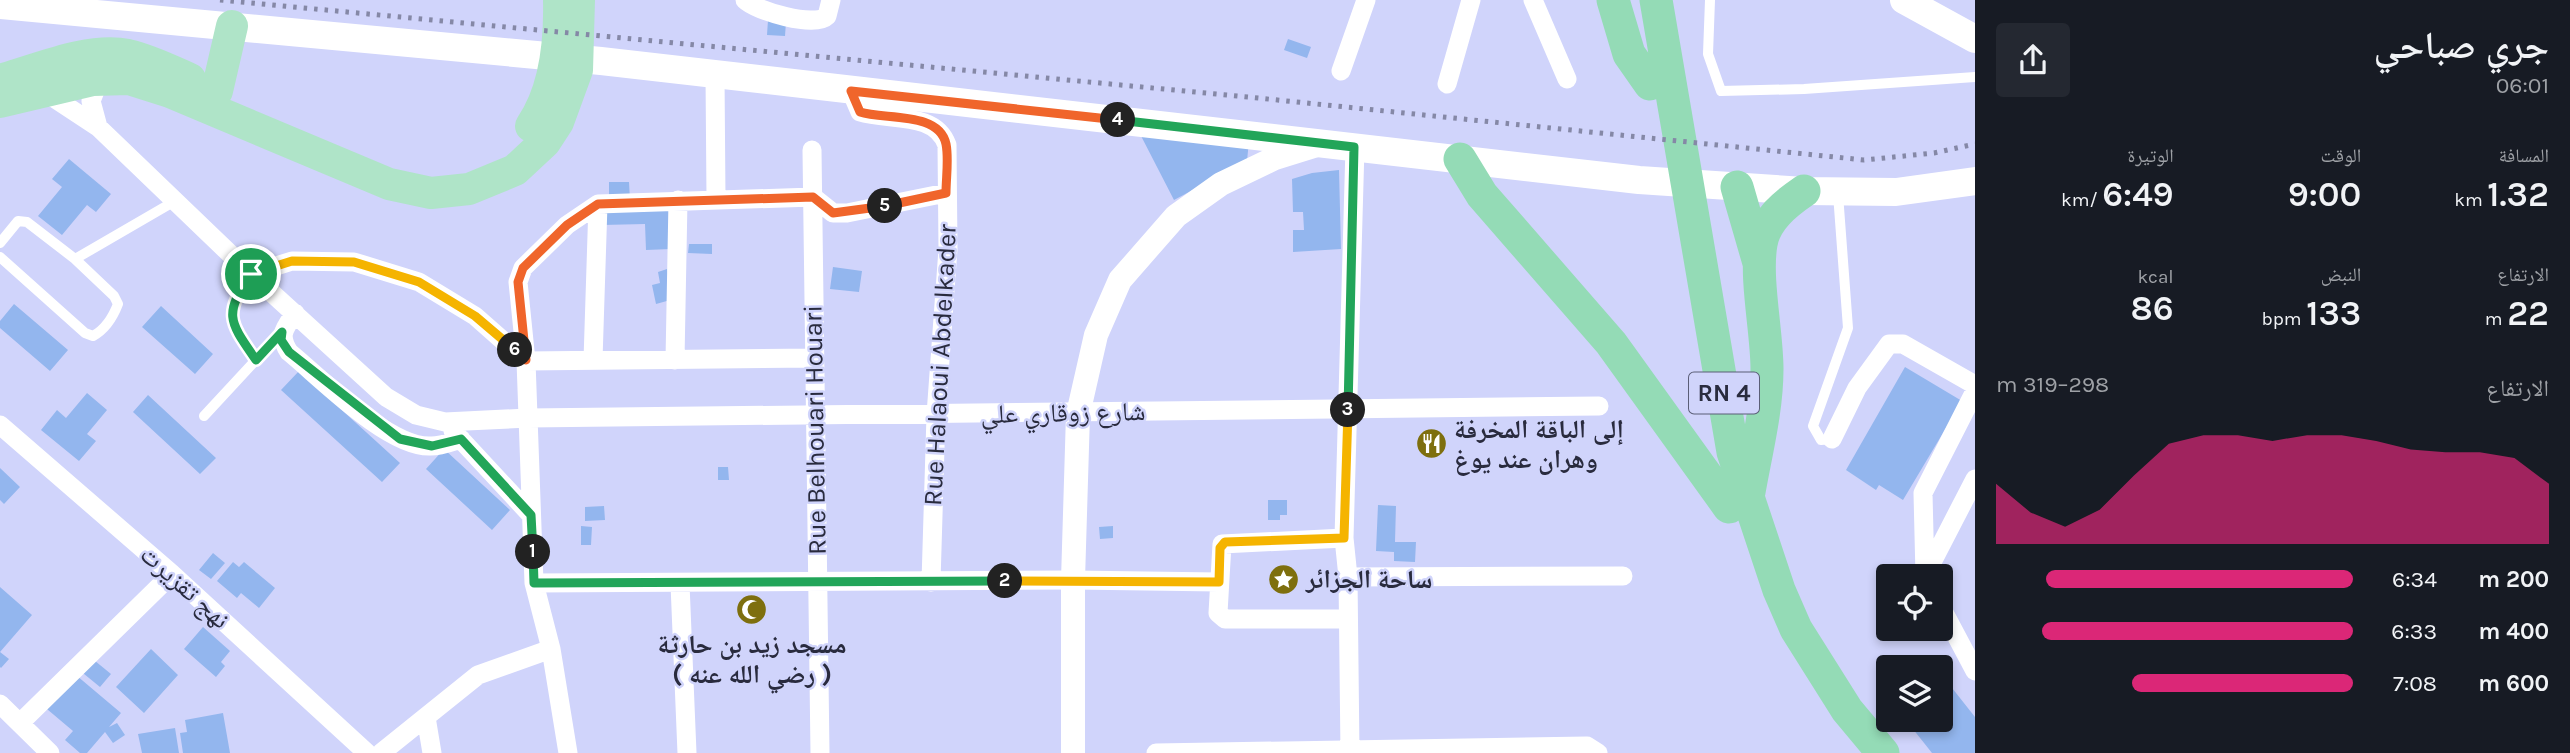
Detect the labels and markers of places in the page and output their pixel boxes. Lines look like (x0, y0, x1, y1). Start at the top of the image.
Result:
pin: 4 (1100, 102, 1136, 138)
pin: 5 (868, 188, 903, 224)
pin (221, 244, 281, 304)
pin: 6 (498, 332, 532, 368)
pin: 3 (1330, 392, 1366, 428)
place label: إلى الباقة المخرفة وهران عند يوغ (1454, 414, 1624, 476)
restaurant icon: إلى الباقة المخرفة وهران عند يوغ (1414, 427, 1448, 461)
pin: 1 (516, 534, 550, 570)
place icon: ساحة الجزائر (1266, 562, 1300, 596)
pin: 2 (988, 564, 1023, 598)
place label: ساحة الجزائر (1305, 564, 1432, 595)
mosque icon: مسجد زيد بن حارثة ( رضي الله عنه ) (735, 592, 769, 626)
place label: مسجد زيد بن حارثة ( رضي الله عنه ) (657, 629, 847, 694)

